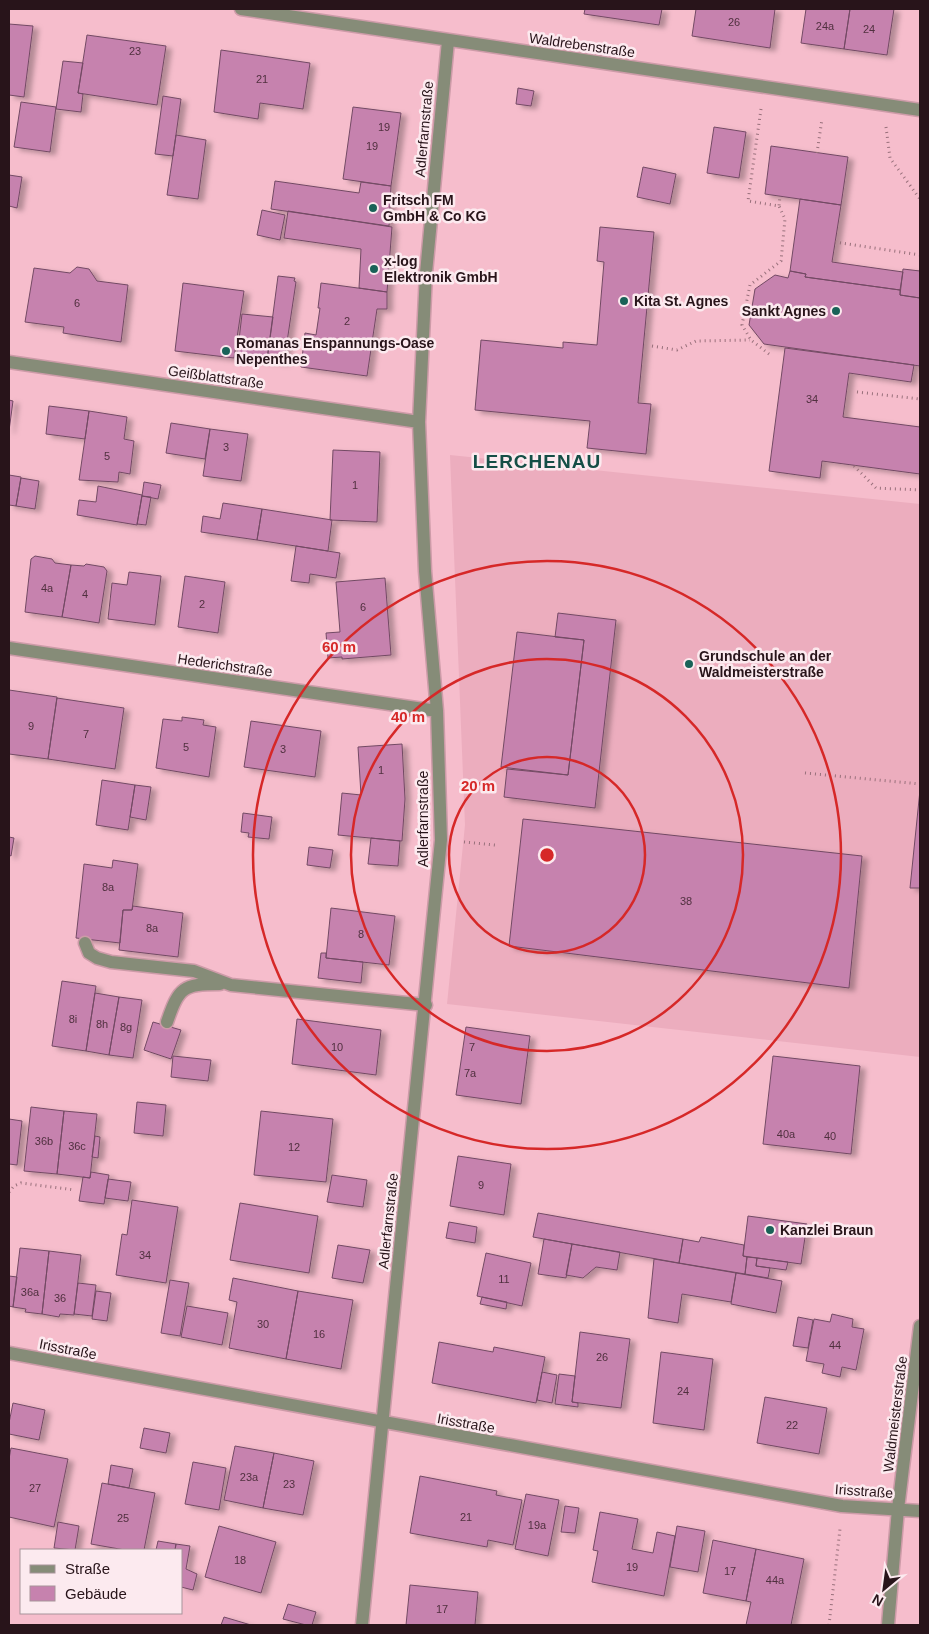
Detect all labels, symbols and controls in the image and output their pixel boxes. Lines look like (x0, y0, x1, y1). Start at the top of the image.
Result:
house number: 26 (728, 16, 740, 28)
house number: 24a (816, 20, 835, 32)
house number: 24 (863, 23, 875, 35)
street label: Waldrebenstraße (528, 30, 636, 60)
house number: 23 (129, 45, 141, 57)
house number: 21 (256, 73, 268, 85)
street label: Adlerfarnstraße (412, 80, 436, 178)
house number: 19 (378, 121, 390, 133)
house number: 19 (366, 140, 378, 152)
place label: Fritsch FM GmbH & Co KG (383, 192, 487, 224)
marker: Fritsch FM GmbH & Co KG (367, 202, 379, 214)
place label: x-log Elektronik GmbH (384, 253, 498, 285)
marker: x-log Elektronik GmbH (368, 263, 380, 275)
place label: Kita St. Agnes (634, 293, 729, 309)
marker: Kita St. Agnes (618, 295, 630, 307)
house number: 6 (74, 297, 80, 309)
place label: Sankt Agnes (742, 303, 826, 319)
marker: Sankt Agnes (830, 305, 842, 317)
house number: 2 (344, 315, 350, 327)
place label: Romanas Enspannungs-Oase Nepenthes (236, 335, 435, 367)
marker: Romanas Enspannungs-Oase Nepenthes (220, 345, 232, 357)
street label: Geißblattstraße (167, 362, 265, 392)
house number: 34 (806, 393, 818, 405)
house number: 3 (223, 441, 229, 453)
house number: 5 (104, 450, 110, 462)
district label: LERCHENAU (473, 451, 601, 472)
house number: 1 (352, 479, 358, 491)
house number: 4a (41, 582, 54, 594)
house number: 4 (82, 588, 88, 600)
house number: 2 (199, 598, 205, 610)
house number: 6 (360, 601, 366, 613)
text: 60 m (322, 638, 356, 655)
place label: Grundschule an der Waldmeisterstraße (699, 648, 832, 680)
street label: Hederichstraße (177, 650, 274, 680)
marker: Grundschule an der Waldmeisterstraße (683, 658, 695, 670)
text: 40 m (391, 708, 425, 725)
house number: 9 (28, 720, 34, 732)
house number: 7 (83, 728, 89, 740)
house number: 5 (183, 741, 189, 753)
house number: 3 (280, 743, 286, 755)
house number: 1 (378, 764, 384, 776)
street label: Adlerfarnstraße (415, 771, 431, 867)
text: 20 m (461, 777, 495, 794)
centre of rings (538, 846, 556, 864)
house number: 8a (102, 881, 115, 893)
house number: 38 (680, 895, 692, 907)
house number: 8a (146, 922, 159, 934)
house number: 8 (358, 928, 364, 940)
house number: 8i (69, 1013, 77, 1025)
house number: 8h (96, 1018, 108, 1030)
house number: 8g (120, 1021, 132, 1033)
house number: 10 (331, 1041, 343, 1053)
house number: 7 (469, 1041, 475, 1053)
house number: 7a (464, 1067, 477, 1079)
house number: 40a (777, 1128, 796, 1140)
house number: 40 (824, 1130, 836, 1142)
house number: 36b (35, 1135, 53, 1147)
house number: 36c (68, 1140, 86, 1152)
house number: 12 (288, 1141, 300, 1153)
street label: Adlerfarnstraße (375, 1172, 401, 1270)
house number: 9 (478, 1179, 484, 1191)
place label: Kanzlei Braun (780, 1222, 873, 1238)
marker: Kanzlei Braun (764, 1224, 776, 1236)
house number: 34 (139, 1249, 151, 1261)
house number: 11 (498, 1273, 510, 1285)
house number: 36a (21, 1286, 40, 1298)
house number: 36 (54, 1292, 66, 1304)
house number: 30 (257, 1318, 269, 1330)
house number: 16 (313, 1328, 325, 1340)
street label: Irisstraße (38, 1336, 98, 1362)
house number: 44 (829, 1339, 841, 1351)
house number: 26 (596, 1351, 608, 1363)
street label: Waldmeisterstraße (880, 1355, 910, 1473)
house number: 24 (677, 1385, 689, 1397)
street label: Irisstraße (436, 1410, 496, 1436)
house number: 22 (786, 1419, 798, 1431)
house number: 23a (240, 1471, 259, 1483)
house number: 23 (283, 1478, 295, 1490)
street label: Irisstraße (834, 1481, 894, 1501)
house number: 27 (29, 1482, 41, 1494)
house number: 21 (460, 1511, 472, 1523)
house number: 25 (117, 1512, 129, 1524)
house number: 19a (528, 1519, 547, 1531)
legend (20, 1549, 182, 1614)
house number: 18 (234, 1554, 246, 1566)
text: Straße (65, 1560, 110, 1577)
house number: 19 (626, 1561, 638, 1573)
north arrow (859, 1564, 909, 1614)
house number: 17 (724, 1565, 736, 1577)
house number: 44a (766, 1574, 785, 1586)
text: Gebäude (65, 1585, 127, 1602)
text: N (869, 1591, 886, 1610)
house number: 17 (436, 1603, 448, 1615)

